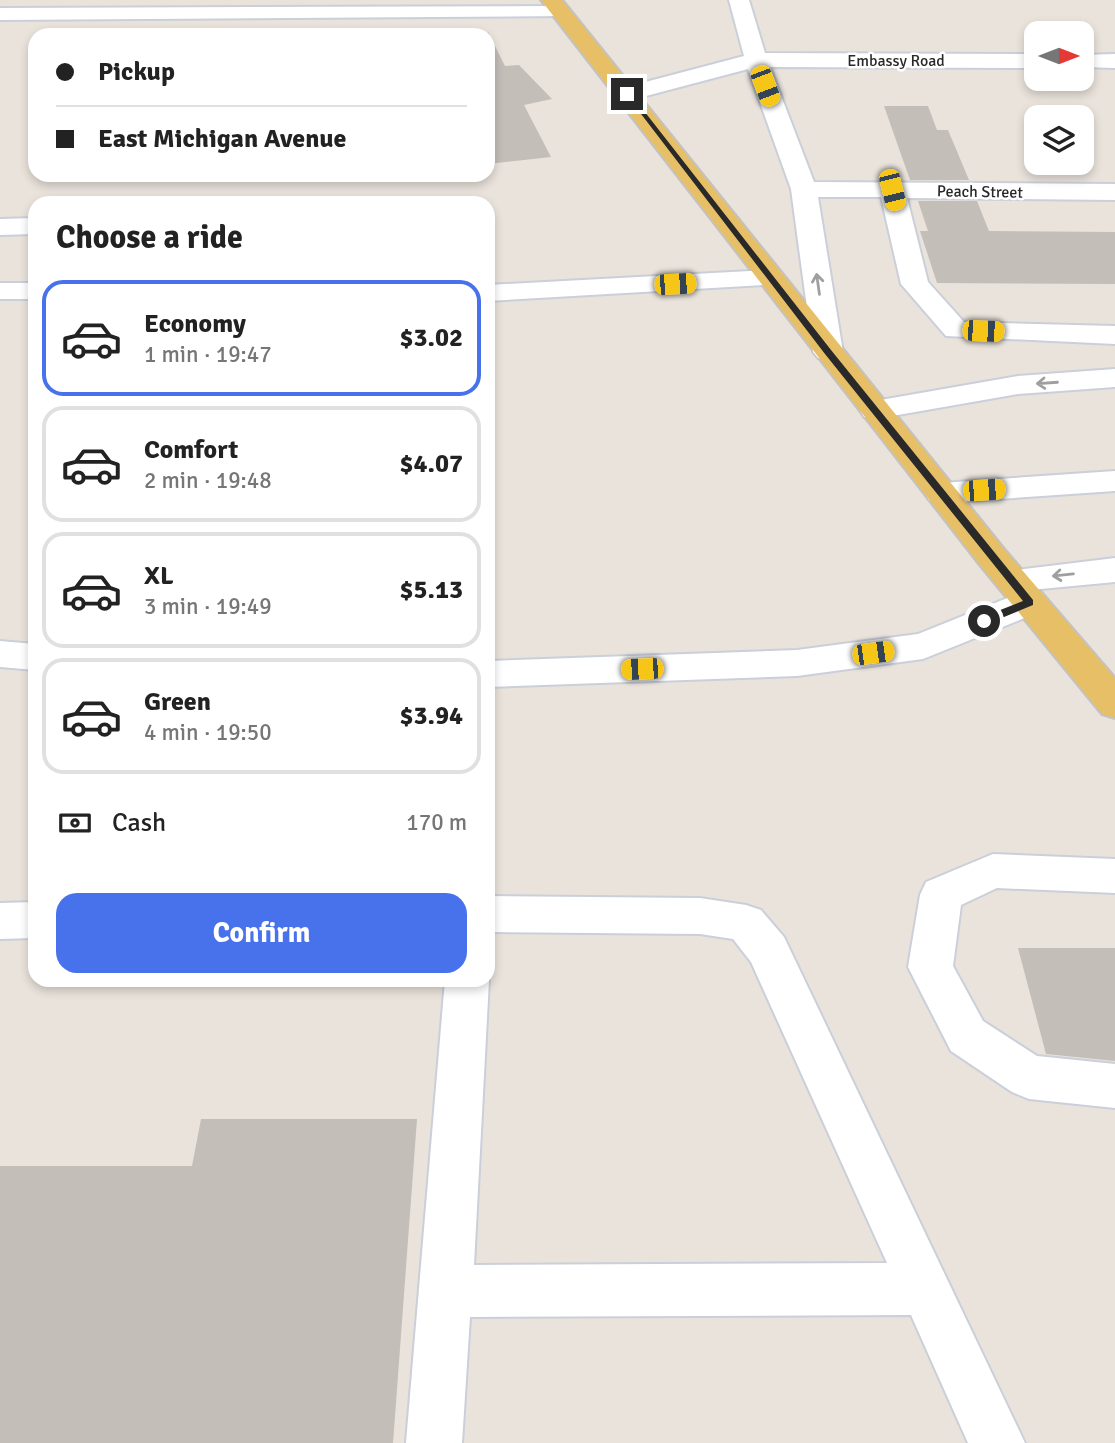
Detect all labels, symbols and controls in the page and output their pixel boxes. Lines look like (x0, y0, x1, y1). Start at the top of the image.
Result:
north arrow (1024, 21, 1094, 91)
map controls (1024, 21, 1094, 175)
street label: Embassy Road (847, 51, 945, 71)
text: Pickup (98, 56, 175, 88)
car (748, 63, 783, 109)
route end (611, 78, 643, 110)
button: layers (1024, 105, 1094, 175)
text: East Michigan Avenue (98, 123, 346, 155)
car (877, 167, 908, 213)
street label: Peach Street (937, 181, 1024, 203)
text: Choose a ride (56, 218, 243, 257)
car (654, 272, 697, 296)
one-way arrow (811, 273, 824, 296)
icon: car (60, 307, 123, 370)
text: Economy (144, 308, 246, 340)
car (962, 320, 1005, 342)
text: $3.02 (399, 322, 463, 354)
text: 1 min · 19:47 (144, 340, 272, 369)
one-way arrow (1036, 377, 1059, 390)
icon: car (60, 433, 123, 496)
text: Comfort (144, 434, 238, 466)
text: $4.07 (399, 448, 463, 480)
text: 2 min · 19:48 (144, 466, 272, 495)
car (963, 478, 1006, 502)
icon: car (60, 559, 123, 622)
text: XL (144, 560, 174, 592)
one-way arrow (1052, 569, 1075, 582)
text: $5.13 (399, 574, 463, 606)
text: 3 min · 19:49 (144, 592, 272, 621)
route start (968, 605, 1000, 637)
car (851, 640, 896, 666)
car (621, 658, 664, 680)
icon: car (60, 685, 123, 748)
text: Green (144, 686, 211, 718)
text: $3.94 (399, 700, 463, 732)
text: 4 min · 19:50 (144, 718, 272, 747)
icon: cash (56, 804, 94, 842)
text: Cash (112, 807, 166, 839)
text: 170 m (406, 808, 467, 837)
button: Confirm (56, 893, 467, 973)

